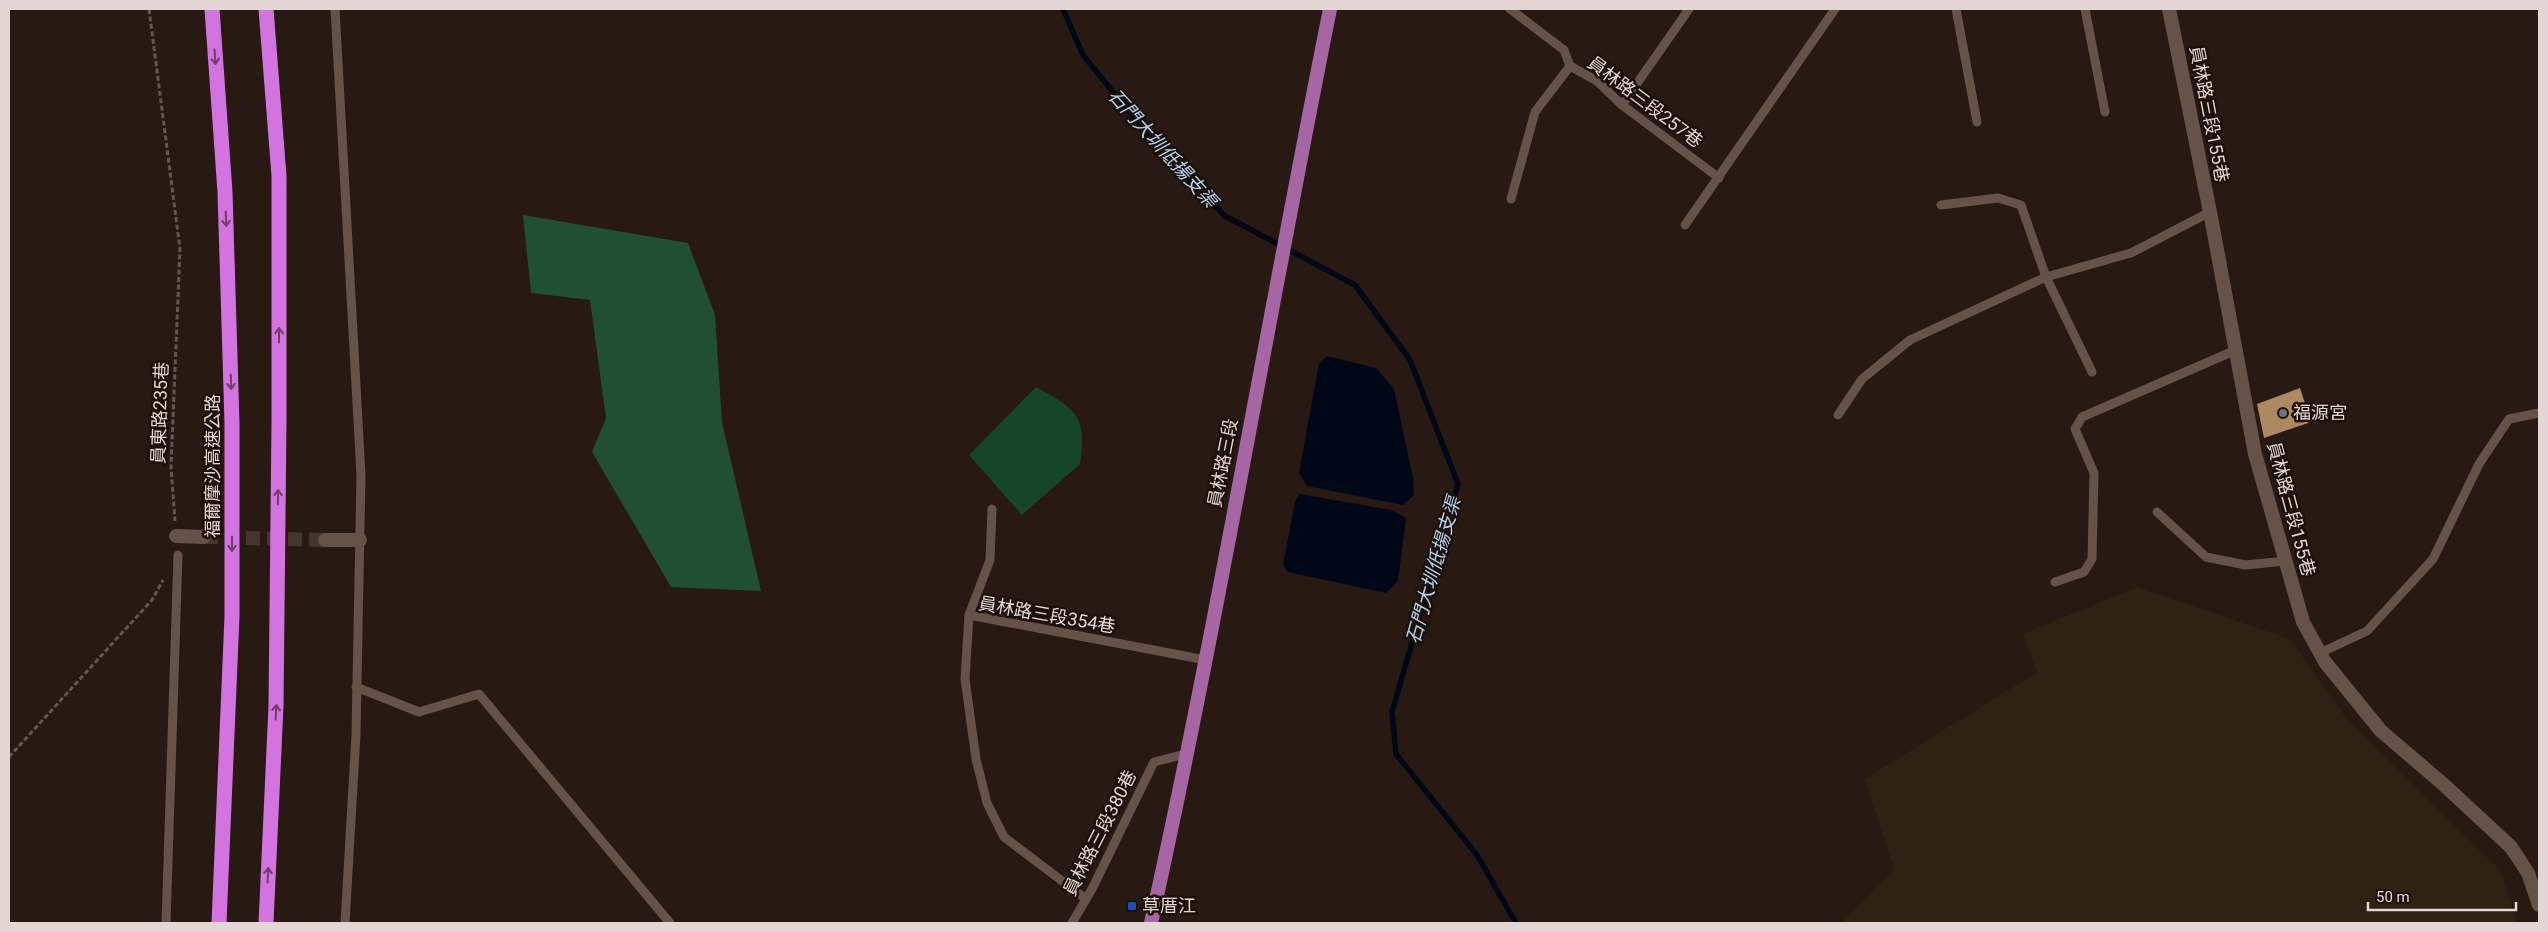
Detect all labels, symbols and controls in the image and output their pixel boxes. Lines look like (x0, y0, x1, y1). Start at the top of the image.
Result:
street label: 員林路三段155巷 (2186, 44, 2233, 184)
one-way arrow (211, 49, 220, 65)
street label: 員林路三段257巷 (1584, 52, 1707, 152)
water label: 石門大圳低揚支渠 (1103, 84, 1224, 215)
one-way arrow (221, 211, 231, 227)
one-way arrow (274, 327, 284, 344)
street label: 員東路235巷 (147, 361, 172, 464)
one-way arrow (226, 374, 236, 390)
street label: 福爾摩沙高速公路 (202, 394, 223, 538)
place label: 福源宮 (2293, 402, 2347, 423)
marker: 福源宮 (2277, 407, 2289, 419)
street label: 員林路三段 (1204, 417, 1241, 509)
street label: 員林路三段155巷 (2263, 439, 2320, 578)
one-way arrow (274, 490, 283, 506)
water label: 石門大圳低揚支渠 (1401, 491, 1466, 646)
one-way arrow (227, 536, 237, 552)
street label: 員林路三段354巷 (977, 592, 1117, 637)
one-way arrow (271, 705, 281, 721)
street label: 員林路三段380巷 (1059, 766, 1140, 899)
one-way arrow (263, 867, 273, 883)
scale bar (2368, 880, 2516, 912)
text: 50 m (2376, 888, 2410, 906)
place label: 草厝江 (1142, 895, 1196, 916)
marker: 草厝江 (1126, 900, 1138, 912)

